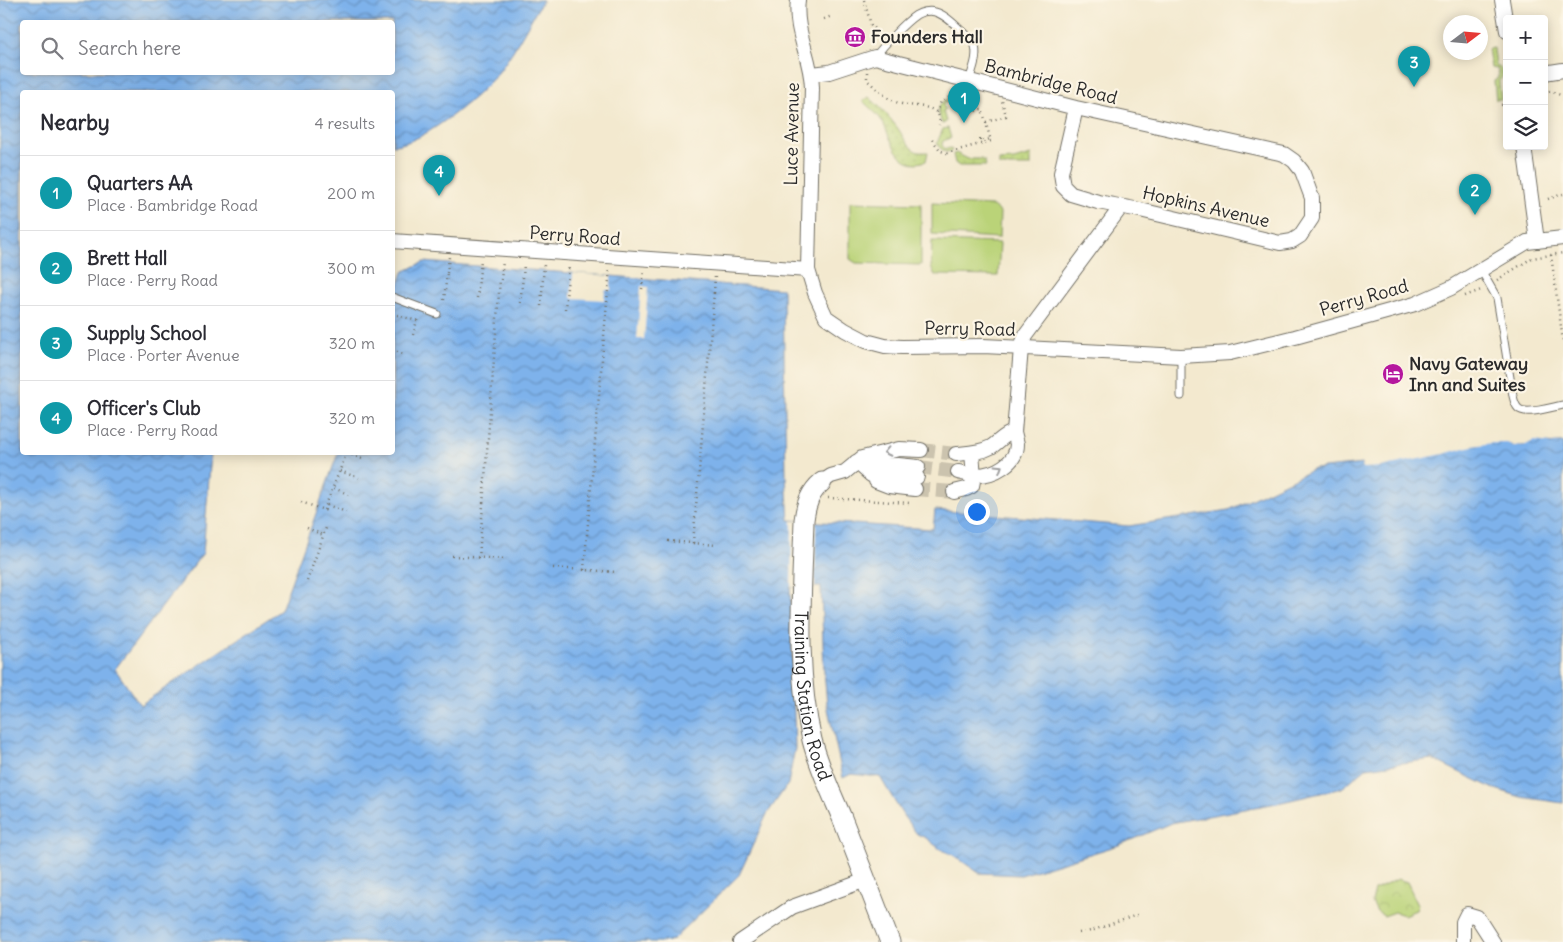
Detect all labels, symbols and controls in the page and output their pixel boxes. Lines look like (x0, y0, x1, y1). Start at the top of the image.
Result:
north arrow (1443, 15, 1488, 60)
map controls (1503, 15, 1548, 150)
button: + (1503, 15, 1548, 60)
search box (20, 20, 395, 75)
museum icon: Founders Hall (843, 25, 867, 49)
place label: Founders Hall (871, 25, 983, 48)
icon: search (38, 34, 66, 62)
text: Search here (78, 36, 181, 60)
pin: 3 (1398, 46, 1430, 87)
street label: Bambridge Road (982, 54, 1120, 109)
button: − (1503, 60, 1548, 105)
street label: Luce Avenue (779, 82, 804, 186)
pin: 1 (948, 82, 980, 123)
button: layers (1503, 105, 1548, 150)
text: Nearby (40, 109, 110, 136)
text: 4 results (314, 113, 375, 133)
pin: 4 (423, 155, 455, 196)
text: Quarters AA (87, 171, 193, 195)
pin: 2 (1459, 174, 1491, 215)
street label: Hopkins Avenue (1140, 181, 1272, 232)
text: 1 (53, 183, 59, 203)
text: 200 m (327, 183, 375, 203)
text: Place · Bambridge Road (87, 195, 258, 215)
street label: Perry Road (529, 221, 622, 250)
text: Brett Hall (87, 246, 167, 270)
text: 2 (52, 258, 60, 278)
text: 300 m (327, 258, 375, 278)
text: Place · Perry Road (87, 270, 218, 290)
street label: Perry Road (1317, 274, 1411, 321)
street label: Perry Road (924, 316, 1016, 341)
text: Supply School (87, 321, 207, 345)
text: 3 (51, 333, 61, 353)
text: 320 m (329, 333, 375, 353)
text: Place · Porter Avenue (87, 345, 240, 365)
place label: Navy Gateway Inn and Suites (1409, 352, 1528, 396)
hotel icon: Navy Gateway Inn and Suites (1381, 362, 1405, 386)
text: Officer's Club (87, 396, 201, 420)
text: 4 (51, 408, 61, 428)
text: 320 m (329, 408, 375, 428)
text: Place · Perry Road (87, 420, 218, 440)
one-way arrow (883, 446, 892, 456)
one-way arrow (994, 465, 1003, 475)
your location (964, 499, 990, 525)
street label: Training Station Road (790, 611, 837, 784)

